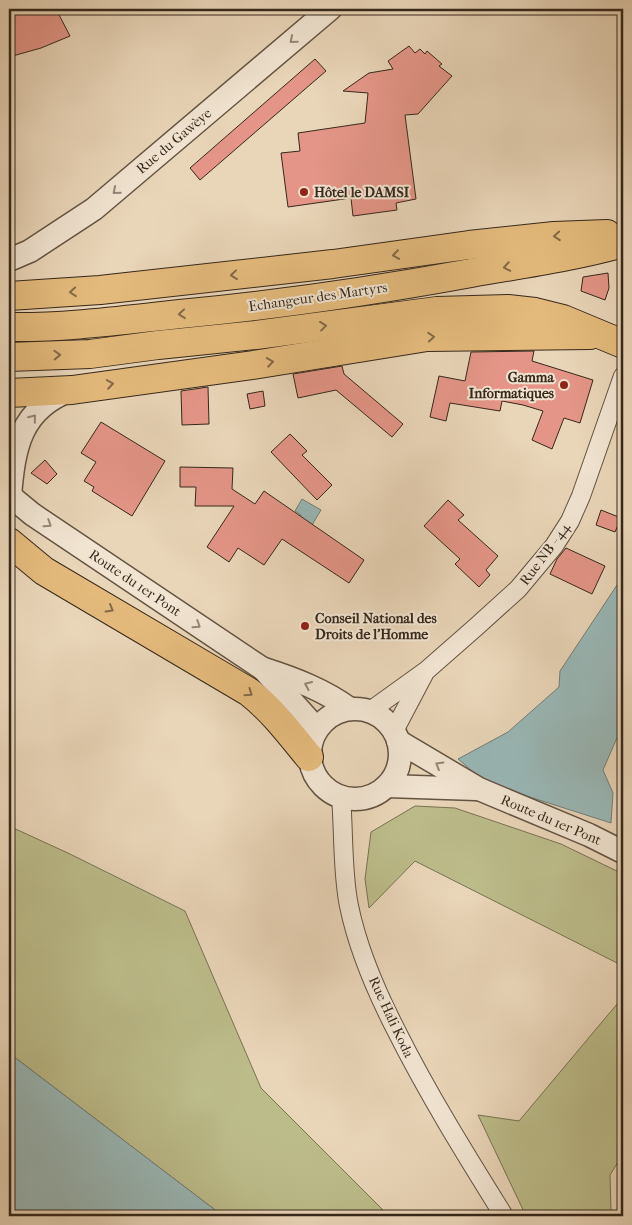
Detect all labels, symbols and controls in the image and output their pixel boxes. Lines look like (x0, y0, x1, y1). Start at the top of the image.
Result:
one-way arrow (290, 35, 299, 44)
street label: Rue du Gawèye (133, 104, 215, 177)
place label: Hôtel le DAMSI (314, 184, 410, 201)
one-way arrow (113, 185, 122, 193)
marker: Hôtel le DAMSI (298, 186, 310, 198)
one-way arrow (553, 231, 561, 242)
one-way arrow (391, 249, 399, 260)
one-way arrow (503, 261, 511, 271)
one-way arrow (230, 269, 238, 280)
street label: Echangeur des Martyrs (248, 279, 388, 315)
one-way arrow (69, 286, 77, 297)
one-way arrow (178, 308, 186, 319)
one-way arrow (320, 321, 328, 332)
one-way arrow (427, 332, 435, 343)
one-way arrow (54, 350, 62, 361)
one-way arrow (266, 357, 275, 367)
place label: Gamma Informatiques (469, 369, 555, 402)
marker: Gamma Informatiques (558, 379, 570, 391)
one-way arrow (105, 380, 114, 390)
one-way arrow (27, 415, 35, 424)
one-way arrow (43, 518, 52, 528)
street label: Rue NB - 44 (516, 519, 574, 589)
street label: Route du 1er Pont (86, 546, 184, 620)
one-way arrow (105, 602, 114, 612)
place label: Conseil National des Droits de l'Homme (315, 610, 438, 643)
one-way arrow (191, 619, 201, 628)
marker: Conseil National des Droits de l'Homme (299, 620, 311, 632)
one-way arrow (304, 681, 313, 692)
one-way arrow (243, 687, 253, 696)
one-way arrow (435, 762, 444, 772)
street label: Route du 1er Pont (498, 791, 604, 849)
street label: Rue Hali Koda (365, 974, 417, 1061)

